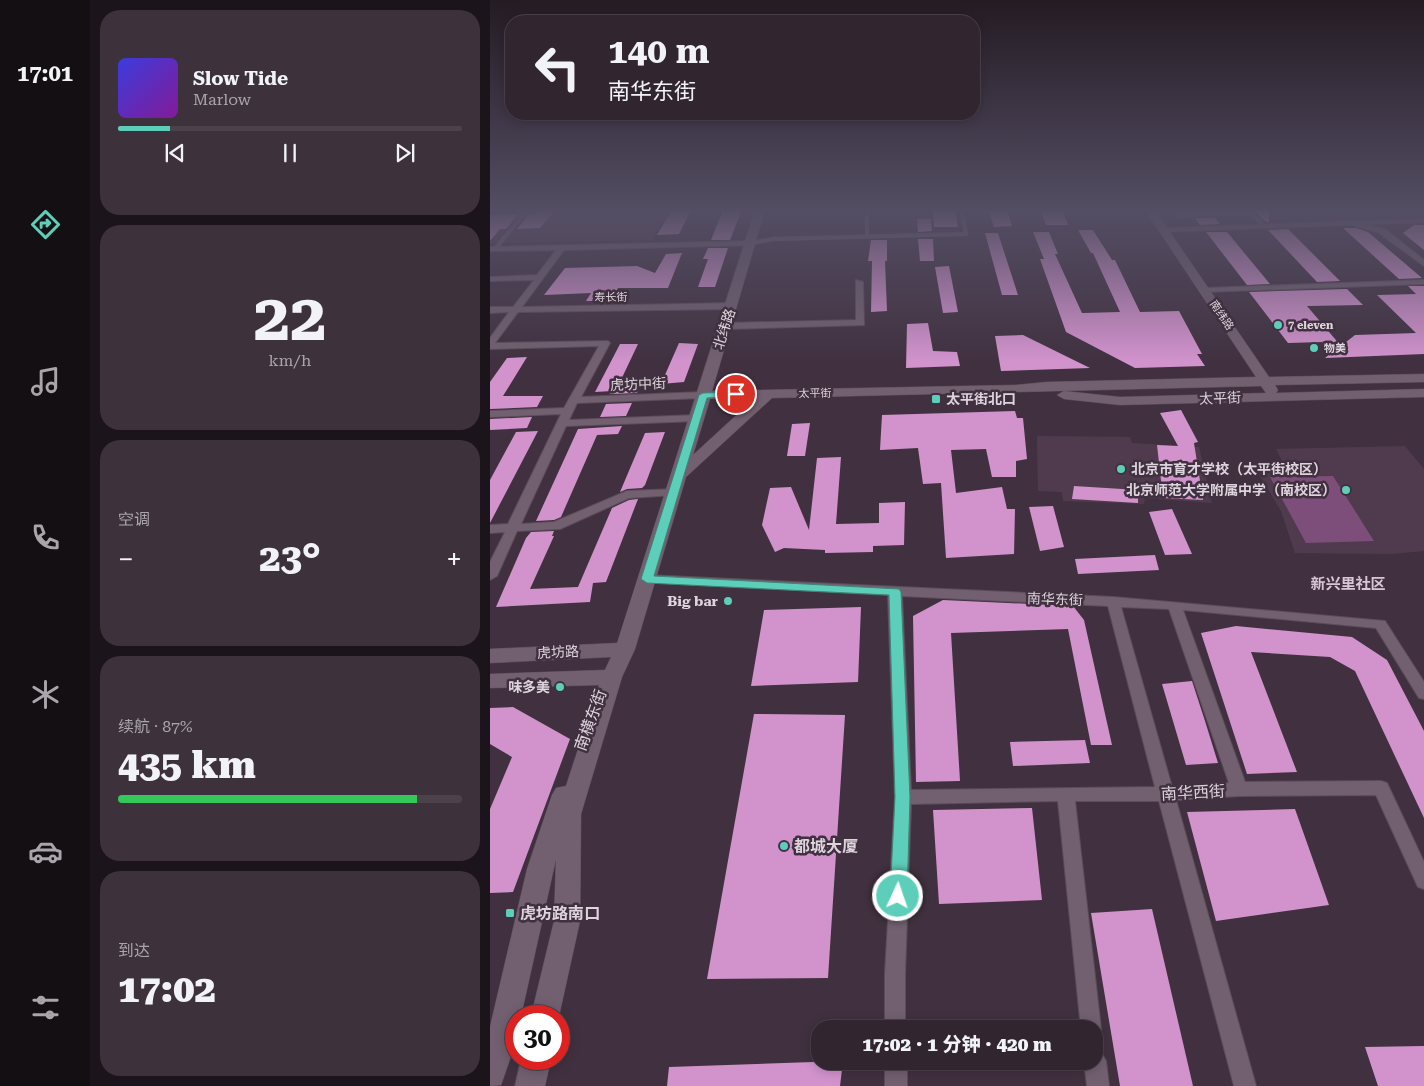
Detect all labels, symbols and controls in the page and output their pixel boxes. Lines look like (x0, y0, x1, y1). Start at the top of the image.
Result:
text: 140 m (608, 31, 709, 72)
icon: left (525, 35, 590, 100)
text: 17:01 (17, 61, 73, 86)
text: Slow Tide (193, 67, 288, 90)
text: 南华东街 (608, 79, 696, 104)
text: Marlow (193, 90, 251, 109)
icon: previous (161, 139, 189, 167)
icon: pause (276, 139, 304, 167)
icon: next (391, 139, 419, 167)
icon: directions (28, 207, 63, 242)
text: 22 (254, 280, 326, 356)
street label: 寿长街 (594, 291, 628, 304)
street label: 南纬路 (1207, 298, 1236, 333)
street label: 北纬路 (710, 307, 738, 351)
marker: 7 eleven (1272, 319, 1284, 331)
place label: 7 eleven (1288, 319, 1334, 332)
marker: 物美 (1308, 342, 1320, 354)
place label: 物美 (1324, 342, 1346, 355)
text: km/h (269, 351, 311, 370)
icon: music (28, 364, 63, 399)
pin (715, 373, 757, 415)
street label: 虎坊中街 (610, 375, 666, 393)
icon: arrive (722, 380, 750, 408)
street label: 太平街 (798, 387, 832, 400)
street label: 太平街 (1199, 389, 1241, 407)
place label: 太平街北口 (946, 391, 1016, 407)
marker: 太平街北口 (930, 393, 942, 405)
place label: 北京市育才学校（太平街校区） (1131, 461, 1327, 477)
marker: 北京市育才学校（太平街校区） (1115, 463, 1127, 475)
place label: 北京师范大学附属中学（南校区） (1126, 482, 1336, 498)
marker: 北京师范大学附属中学（南校区） (1340, 484, 1352, 496)
text: 空调 (118, 510, 150, 529)
icon: phone (28, 520, 63, 555)
text: 23° (259, 536, 321, 580)
text: − (118, 543, 134, 576)
text: + (446, 543, 462, 576)
district label: 新兴里社区 (1310, 575, 1386, 593)
street label: 南华东街 (1027, 590, 1083, 608)
place label: Big bar (667, 593, 719, 609)
marker: Big bar (722, 595, 734, 607)
street label: 虎坊路 (537, 643, 579, 661)
icon: climate (28, 677, 63, 712)
place label: 味多美 (508, 679, 550, 695)
marker: 味多美 (554, 681, 566, 693)
street label: 南横东街 (571, 687, 610, 753)
text: 续航 · 87% (118, 717, 193, 736)
text: 435 km (118, 743, 256, 787)
street label: 南华西街 (1161, 781, 1225, 804)
icon: car (28, 834, 63, 869)
place label: 都城大厦 (794, 837, 858, 856)
marker: 都城大厦 (778, 840, 790, 852)
position arrow (871, 869, 923, 921)
place label: 虎坊路南口 (520, 904, 600, 923)
marker: 虎坊路南口 (504, 907, 516, 919)
text: 到达 (118, 941, 150, 960)
text: 17:02 (118, 967, 216, 1011)
icon: filters (28, 990, 63, 1025)
speed limit sign: 30 (505, 1005, 570, 1070)
text: 17:02 · 1 分钟 · 420 m (862, 1033, 1052, 1056)

